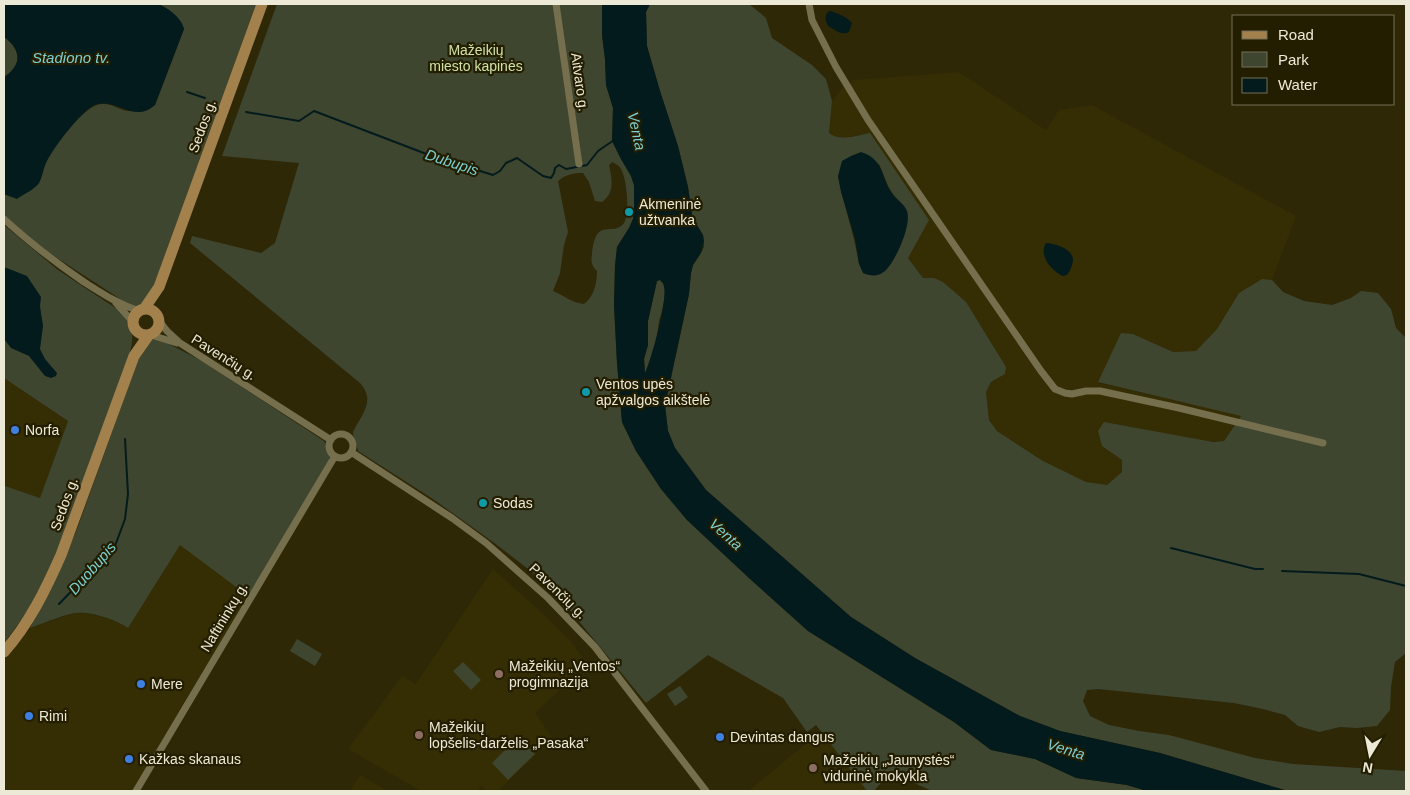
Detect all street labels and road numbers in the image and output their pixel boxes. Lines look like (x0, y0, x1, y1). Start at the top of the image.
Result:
street label: Aitvaro g. (568, 52, 592, 112)
street label: Sedos g. (185, 97, 219, 155)
street label: Pavenčių g. (189, 331, 259, 383)
street label: Sedos g. (47, 475, 81, 533)
street label: Pavenčių g. (526, 560, 590, 622)
street label: Naftininkų g. (197, 580, 251, 654)

